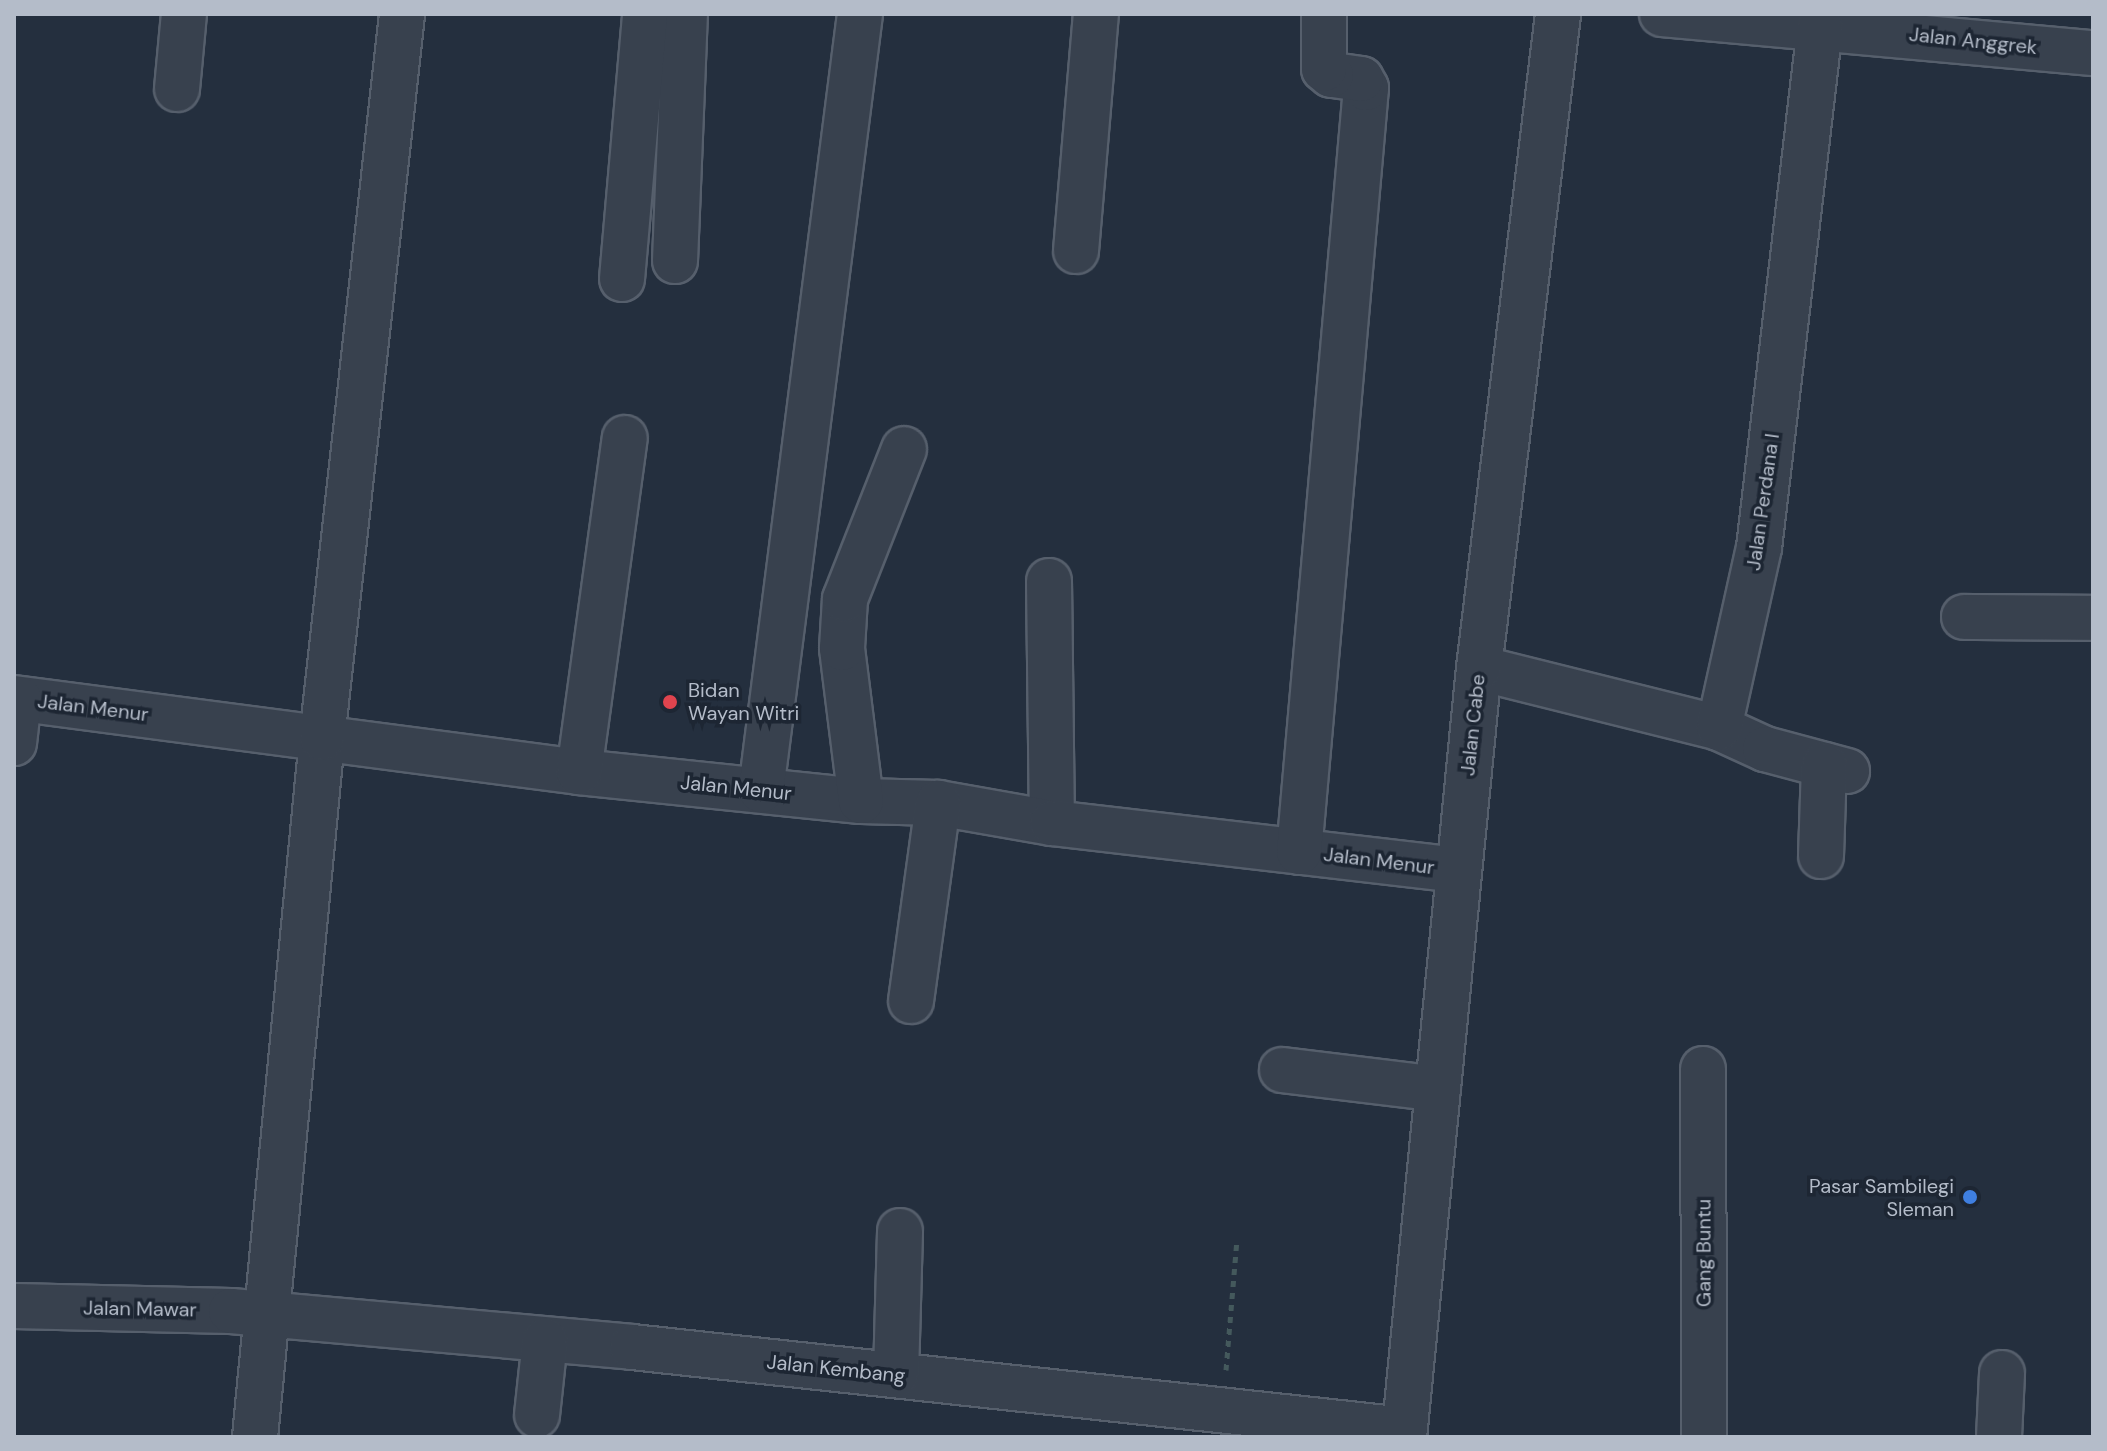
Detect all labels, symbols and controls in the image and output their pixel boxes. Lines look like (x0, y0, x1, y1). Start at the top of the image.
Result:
street label: Jalan Anggrek (1908, 22, 2038, 60)
street label: Jalan Perdana I (1741, 432, 1785, 572)
street label: Jalan Cabe (1456, 673, 1490, 777)
place label: Bidan Wayan Witri (688, 678, 799, 725)
street label: Jalan Menur (36, 689, 150, 727)
marker: Bidan Wayan Witri (659, 691, 681, 713)
street label: Jalan Menur (679, 770, 793, 806)
street label: Jalan Menur (1322, 842, 1436, 880)
place label: Pasar Sambilegi Sleman (1809, 1174, 1954, 1221)
marker: Pasar Sambilegi Sleman (1961, 1188, 1979, 1206)
street label: Gang Buntu (1692, 1199, 1716, 1307)
street label: Jalan Mawar (83, 1296, 197, 1322)
street label: Jalan Kembang (765, 1350, 907, 1388)

